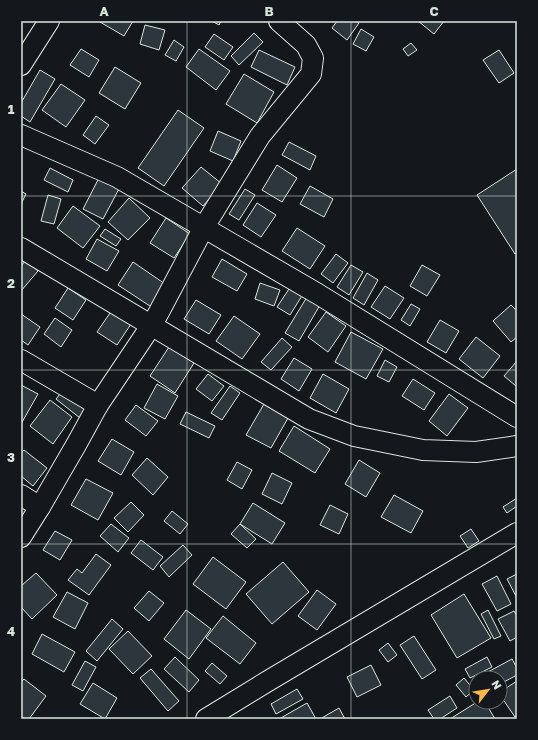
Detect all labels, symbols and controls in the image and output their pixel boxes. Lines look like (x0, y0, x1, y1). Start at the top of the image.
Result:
text: A (99, 3, 109, 19)
text: B (264, 3, 274, 19)
text: C (429, 3, 439, 19)
text: 1 (8, 101, 15, 117)
text: 2 (7, 275, 15, 291)
text: 3 (7, 449, 15, 465)
text: 4 (7, 623, 15, 639)
north arrow (468, 670, 508, 710)
text: N (489, 678, 505, 692)

